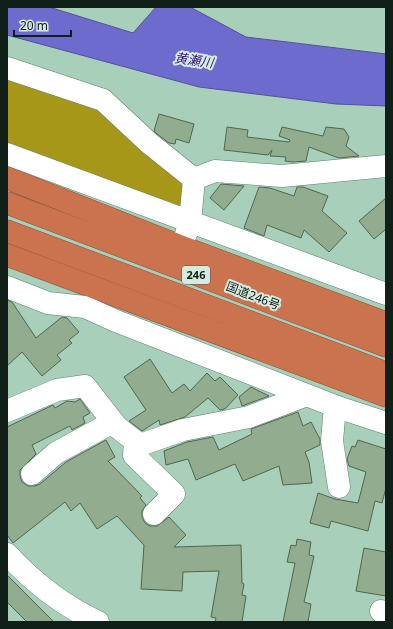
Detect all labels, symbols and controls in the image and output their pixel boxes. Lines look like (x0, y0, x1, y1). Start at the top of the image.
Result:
scale bar (14, 12, 71, 38)
text: 20 m (20, 17, 48, 34)
water label: 黄瀬川 (173, 48, 217, 72)
road number: 246 (182, 266, 210, 284)
street label: 国道246号 (224, 277, 283, 314)

